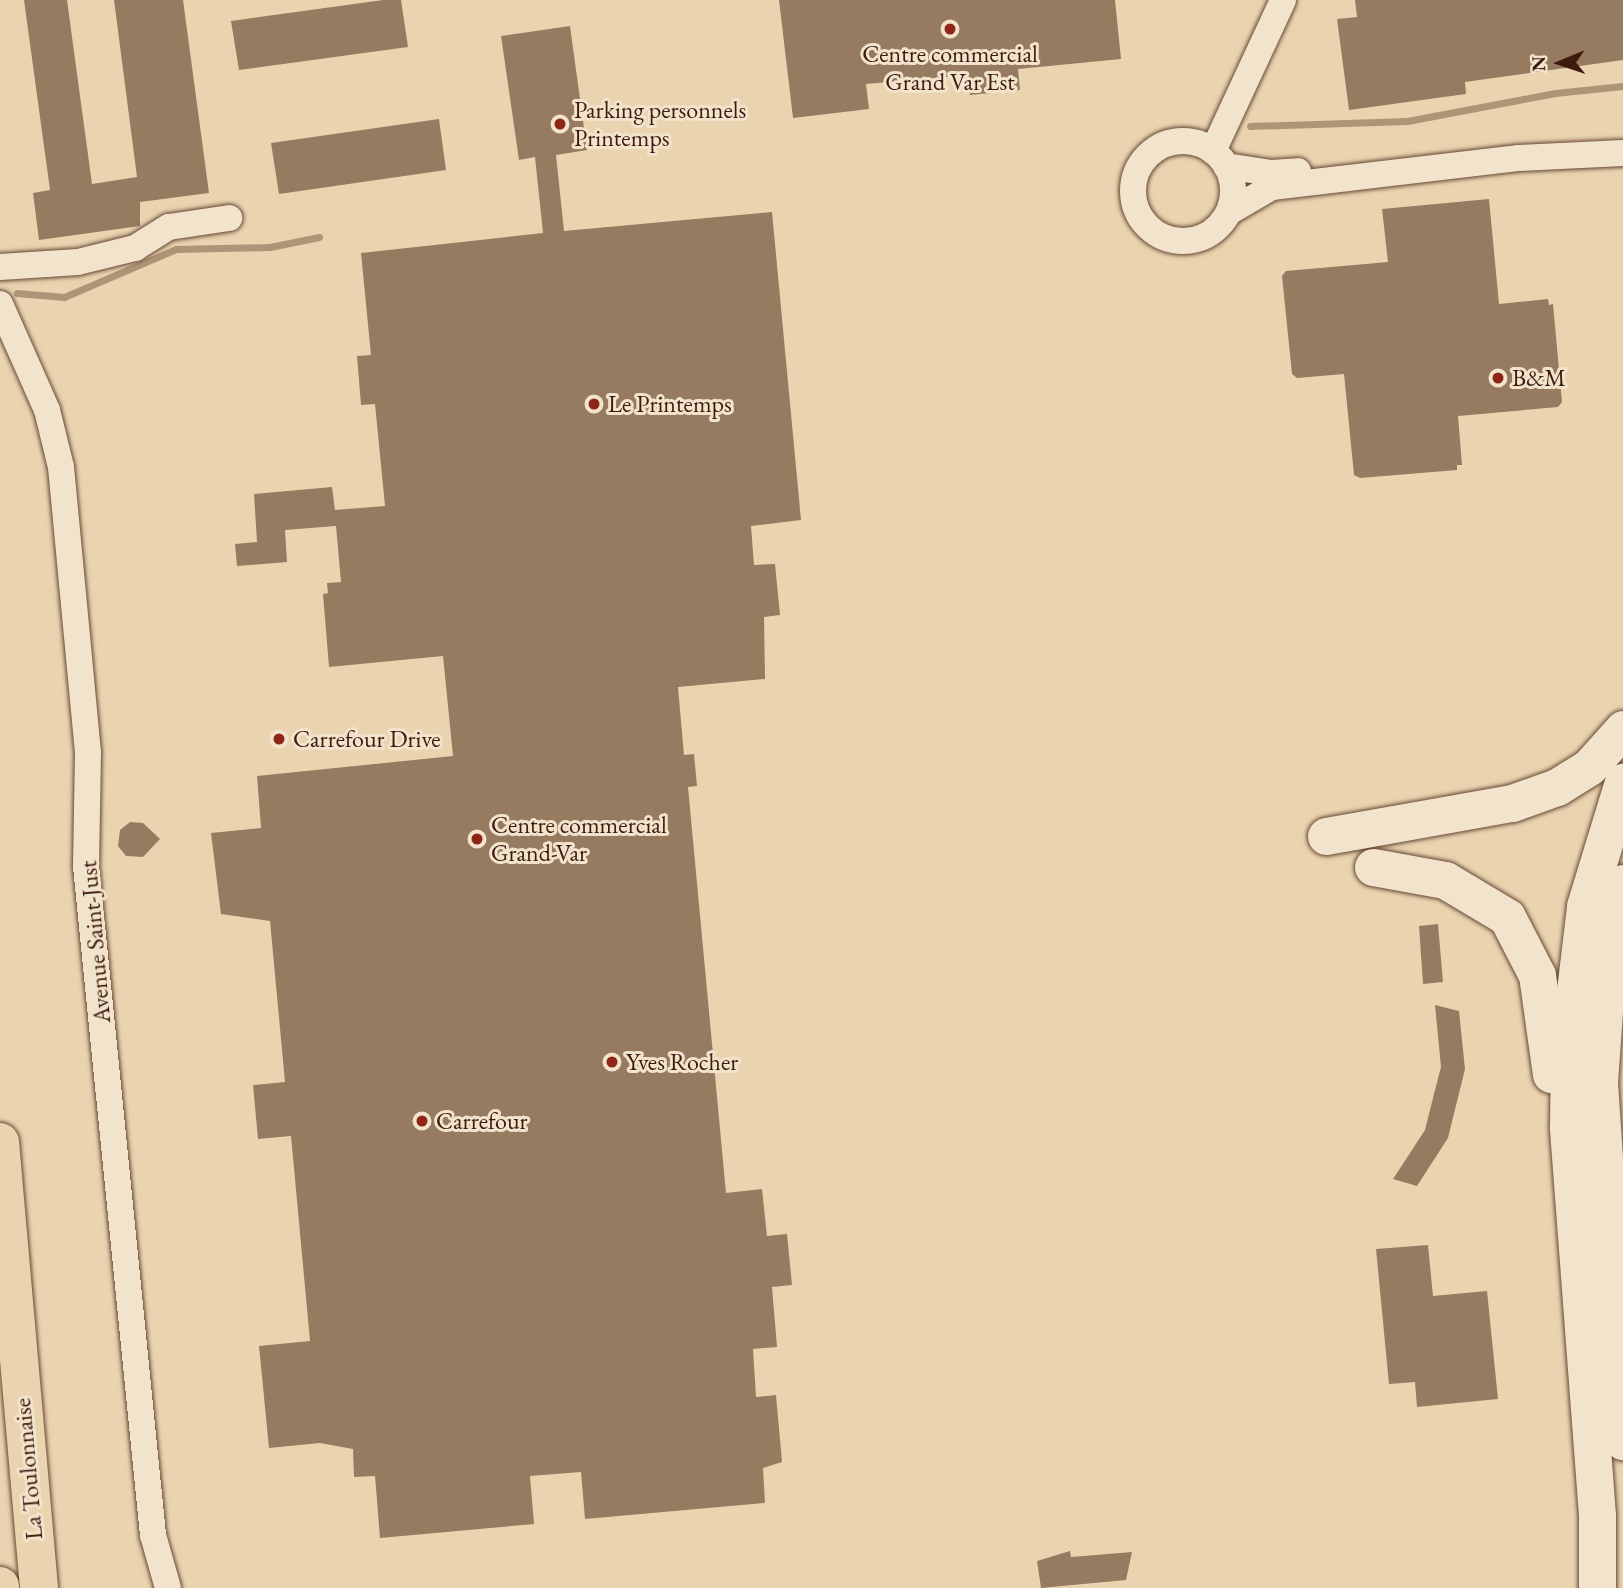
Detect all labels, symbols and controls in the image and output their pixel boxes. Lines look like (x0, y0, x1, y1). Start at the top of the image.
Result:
marker: Centre commercial Grand Var Est (942, 21, 958, 37)
north arrow (1525, 28, 1595, 98)
place label: Centre commercial Grand Var Est (862, 40, 1038, 96)
text: N (1526, 56, 1551, 72)
place label: Parking personnels Printemps (574, 96, 746, 152)
marker: Parking personnels Printemps (552, 116, 568, 132)
place label: B&M (1512, 364, 1566, 392)
marker: B&M (1490, 370, 1506, 386)
place label: Le Printemps (608, 390, 732, 418)
marker: Le Printemps (586, 396, 602, 412)
place label: Carrefour Drive (293, 725, 441, 753)
marker: Carrefour Drive (271, 731, 287, 747)
place label: Centre commercial Grand-Var (491, 811, 667, 867)
marker: Centre commercial Grand-Var (469, 831, 485, 847)
street label: Avenue Saint-Just (74, 859, 116, 1025)
place label: Yves Rocher (626, 1048, 738, 1076)
marker: Yves Rocher (604, 1054, 620, 1070)
place label: Carrefour (436, 1107, 528, 1135)
marker: Carrefour (414, 1113, 430, 1129)
street label: La Toulonnaise (7, 1397, 49, 1541)

